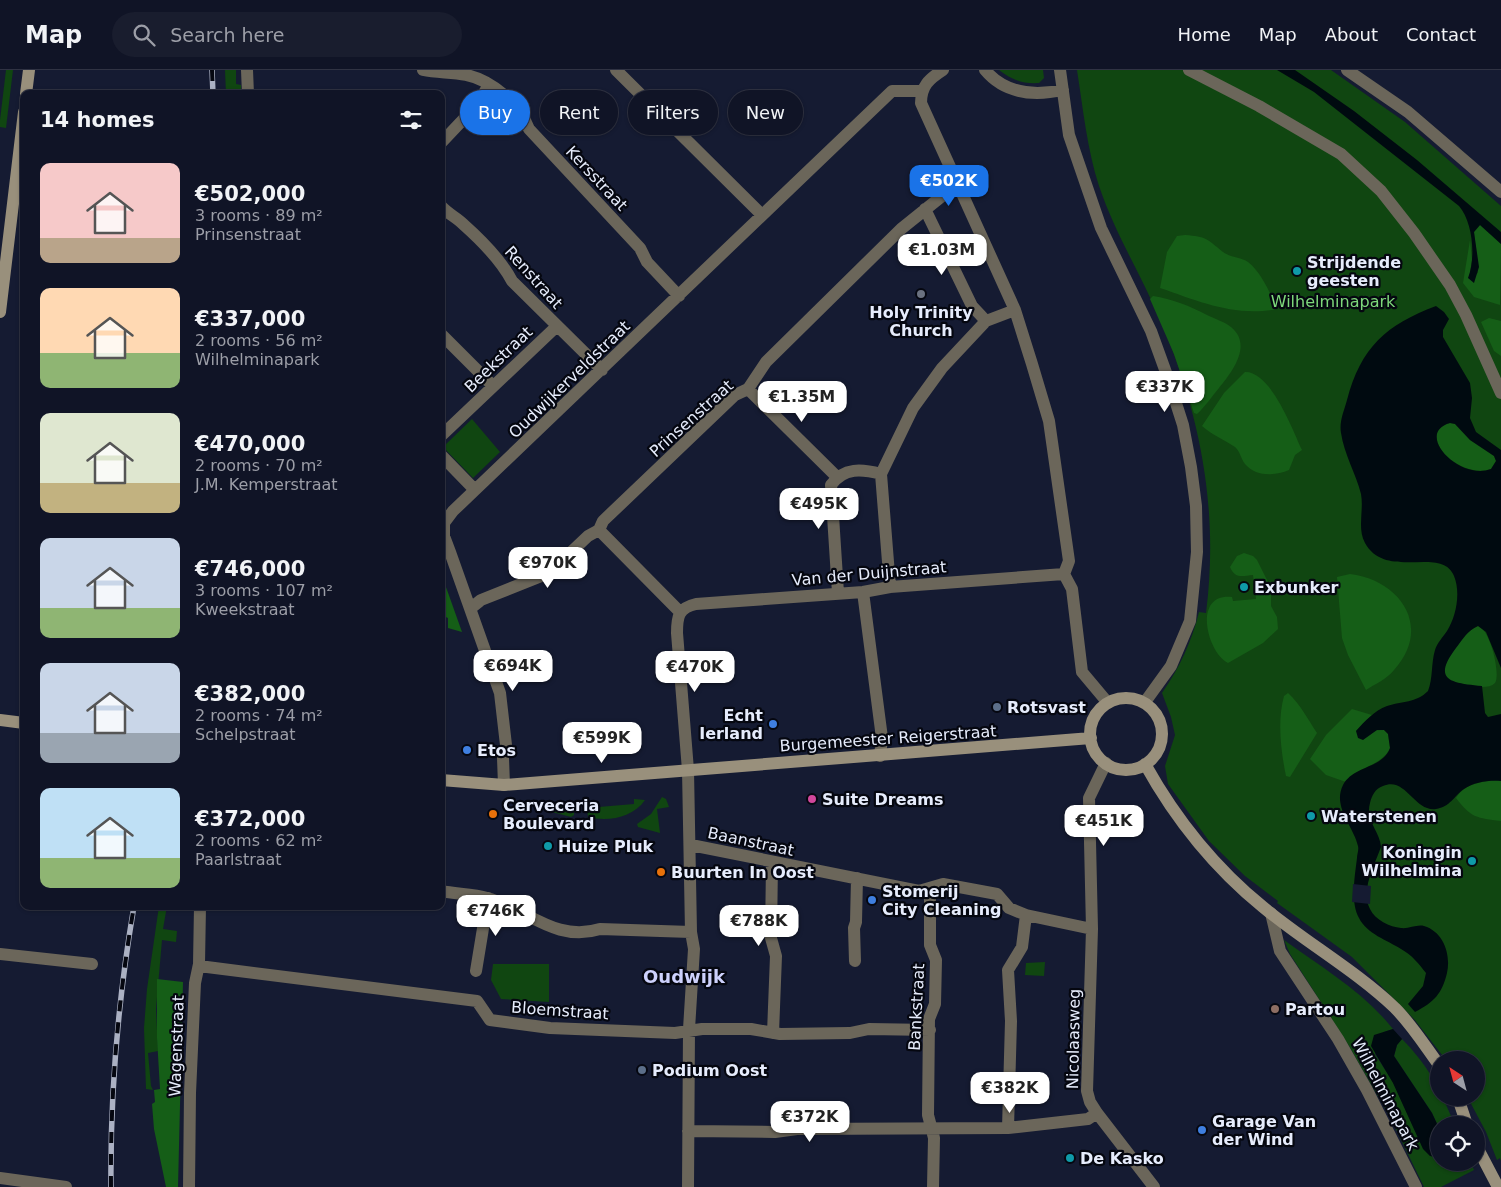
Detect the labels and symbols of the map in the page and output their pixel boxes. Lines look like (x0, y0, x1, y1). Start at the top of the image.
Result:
street label: Kersstraat (562, 142, 631, 215)
pin: €502K (914, 164, 984, 207)
pin: €1.03M (901, 234, 983, 276)
street label: Renstraat (501, 242, 567, 312)
place label: Strijdende geesten (1307, 253, 1401, 290)
marker: Strijdende geesten (1291, 265, 1303, 277)
marker: Holy Trinity Church (915, 288, 927, 300)
park label: Wilhelminapark (1271, 292, 1396, 311)
place label: Holy Trinity Church (869, 303, 973, 340)
street label: Oudwijkerveldstraat (505, 317, 634, 442)
street label: Beekstraat (460, 322, 536, 396)
pin: €337K (1130, 370, 1200, 413)
street label: Prinsenstraat (646, 376, 737, 461)
pin: €1.35M (761, 380, 843, 423)
pin: €495K (784, 488, 854, 530)
pin: €970K (513, 546, 583, 589)
street label: Van der Duijnstraat (791, 557, 947, 590)
place label: Exbunker (1254, 578, 1339, 597)
marker: Exbunker (1238, 581, 1250, 593)
pin: €694K (478, 650, 548, 692)
pin: €470K (660, 650, 730, 693)
place label: Rotsvast (1007, 698, 1086, 717)
marker: Rotsvast (991, 701, 1003, 713)
place label: Echt Ierland (699, 706, 763, 743)
marker: Echt Ierland (767, 718, 779, 730)
street label: Burgemeester Reigerstraat (779, 721, 997, 756)
pin: €599K (567, 722, 637, 764)
place label: Etos (477, 741, 516, 760)
marker: Etos (461, 744, 473, 756)
place label: Suite Dreams (822, 790, 943, 809)
marker: Suite Dreams (806, 793, 818, 805)
place label: Cerveceria Boulevard (503, 796, 599, 833)
pin: €451K (1069, 804, 1139, 847)
place label: Waterstenen (1321, 807, 1437, 826)
marker: Cerveceria Boulevard (487, 808, 499, 820)
marker: Waterstenen (1305, 810, 1317, 822)
street label: Baanstraat (706, 823, 796, 860)
place label: Huize Pluk (558, 837, 654, 856)
marker: Huize Pluk (542, 840, 554, 852)
place label: Koningin Wilhelmina (1361, 843, 1462, 880)
marker: Koningin Wilhelmina (1466, 855, 1478, 867)
place label: Buurten In Oost (671, 863, 814, 882)
marker: Buurten In Oost (655, 866, 667, 878)
place label: Stomerij City Cleaning (882, 882, 1001, 919)
pin: €746K (461, 894, 531, 937)
marker: Stomerij City Cleaning (866, 894, 878, 906)
pin: €788K (724, 904, 794, 947)
street label: Bankstraat (905, 963, 928, 1051)
district label: Oudwijk (643, 966, 726, 987)
street label: Nicolaasweg (1063, 989, 1084, 1089)
street label: Wagenstraat (165, 995, 188, 1097)
street label: Bloemstraat (511, 998, 609, 1023)
place label: Partou (1285, 1000, 1345, 1019)
marker: Partou (1269, 1003, 1281, 1015)
street label: Wilhelminapark (1348, 1035, 1424, 1154)
north arrow (1430, 1051, 1485, 1106)
place label: Podium Oost (652, 1061, 767, 1080)
marker: Podium Oost (636, 1064, 648, 1076)
pin: €382K (975, 1072, 1045, 1114)
pin: €372K (775, 1100, 845, 1143)
place label: Garage Van der Wind (1212, 1112, 1316, 1149)
marker: Garage Van der Wind (1196, 1124, 1208, 1136)
place label: De Kasko (1080, 1149, 1164, 1168)
marker: De Kasko (1064, 1152, 1076, 1164)

